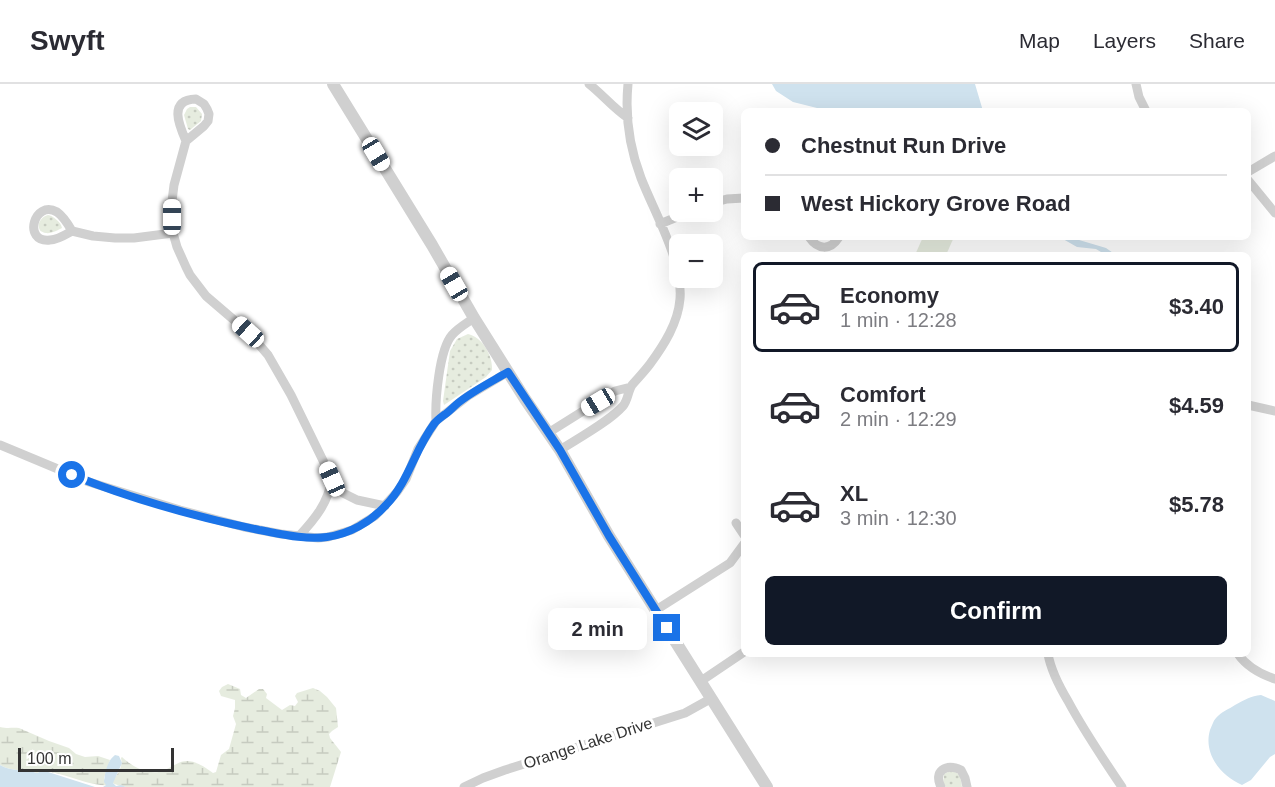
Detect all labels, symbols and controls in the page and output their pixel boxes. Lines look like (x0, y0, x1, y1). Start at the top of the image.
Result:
text: Swyft (30, 25, 105, 56)
text: Map (1019, 29, 1060, 52)
text: Layers (1093, 29, 1156, 52)
text: Share (1189, 29, 1245, 52)
map controls (669, 102, 723, 288)
button: layers (669, 102, 723, 156)
text: Chestnut Run Drive (801, 133, 1006, 158)
car (359, 134, 393, 174)
button: + (669, 168, 723, 222)
text: West Hickory Grove Road (801, 191, 1071, 216)
car (163, 199, 181, 235)
button: − (669, 234, 723, 288)
car (437, 264, 471, 304)
icon: car (768, 280, 822, 334)
text: Economy (840, 283, 939, 308)
text: $3.40 (1169, 294, 1224, 319)
text: 1 min · 12:28 (840, 309, 957, 331)
car (229, 313, 267, 351)
icon: car (768, 379, 822, 433)
text: Comfort (840, 382, 926, 407)
car (578, 385, 618, 419)
text: $4.59 (1169, 393, 1224, 418)
text: 2 min · 12:29 (840, 408, 957, 430)
car (316, 459, 348, 499)
route start (58, 461, 85, 488)
icon: car (768, 478, 822, 532)
text: XL (840, 481, 868, 506)
text: $5.78 (1169, 492, 1224, 517)
text: 3 min · 12:30 (840, 507, 957, 529)
button: Confirm (765, 576, 1227, 645)
callout: 2 min (547, 607, 646, 649)
route end (653, 614, 680, 641)
text: 2 min (571, 618, 624, 640)
street label: Orange Lake Drive (522, 714, 655, 772)
scale bar (18, 745, 174, 772)
text: 100 m (27, 750, 71, 767)

